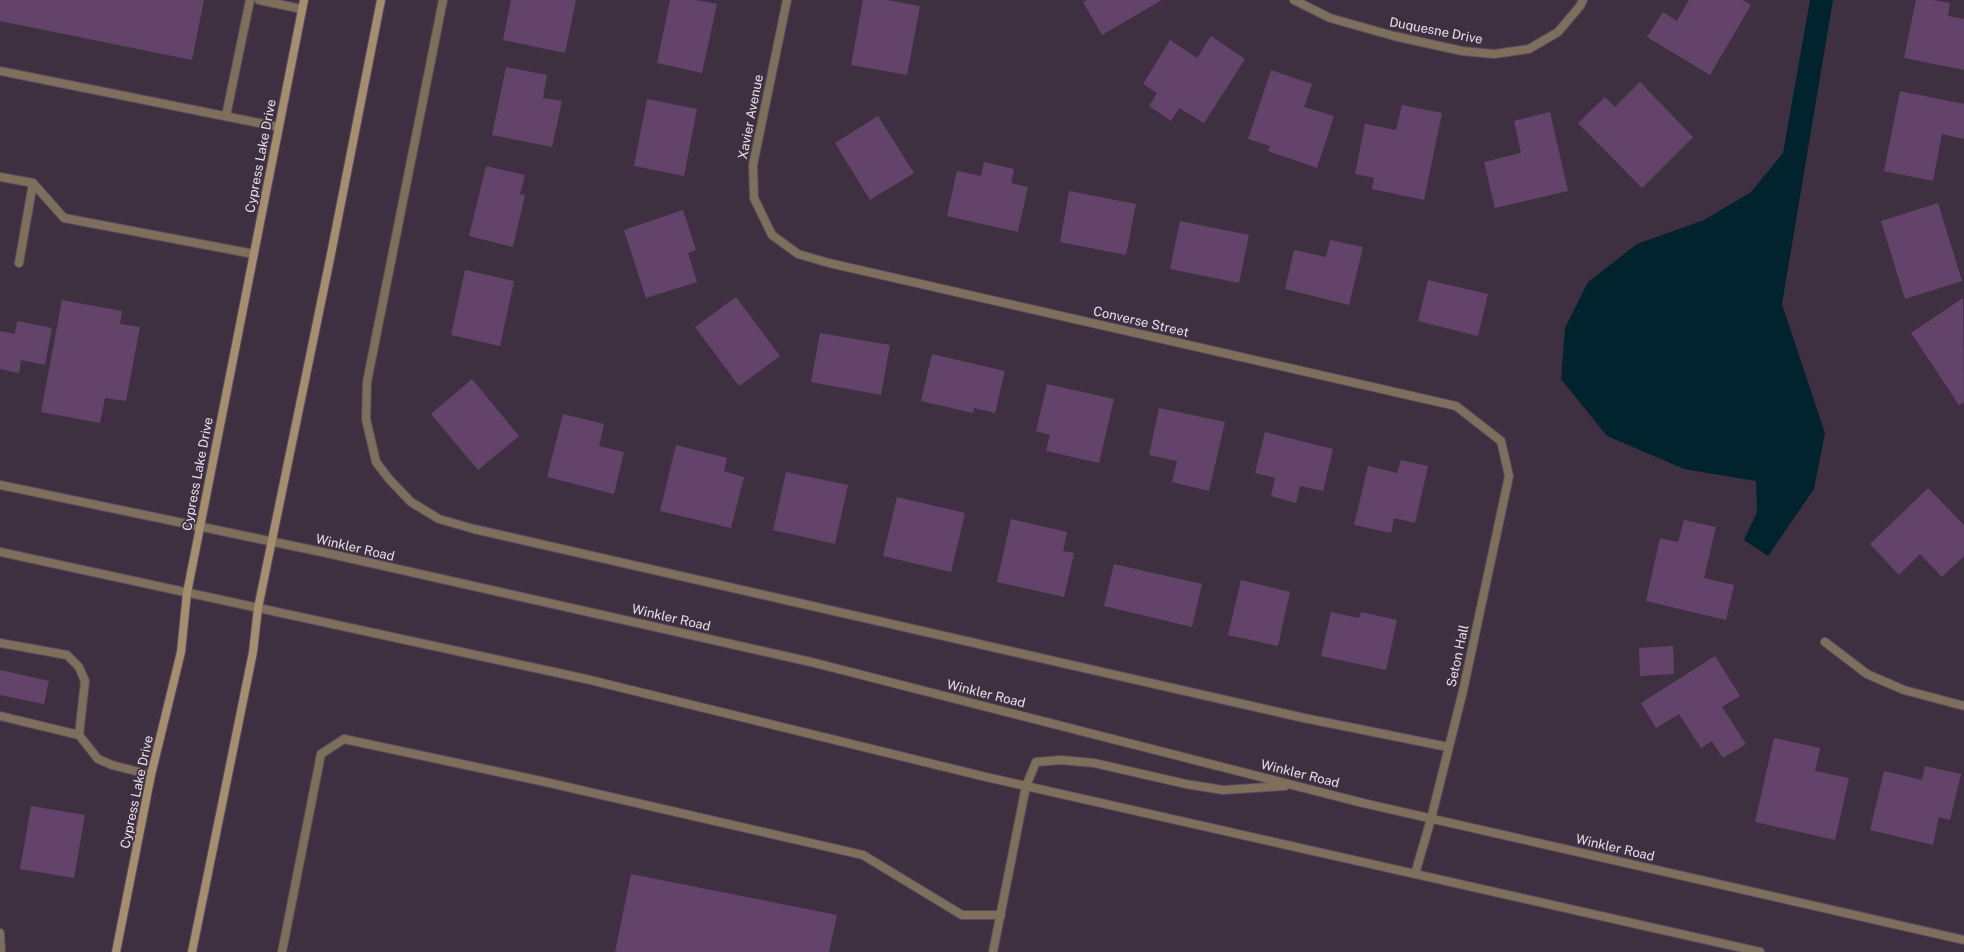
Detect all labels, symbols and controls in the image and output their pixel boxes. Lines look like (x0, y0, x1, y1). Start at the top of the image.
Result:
street label: Duquesne Drive (1388, 14, 1484, 48)
street label: Xavier Avenue (735, 73, 767, 161)
street label: Cypress Lake Drive (242, 98, 280, 214)
street label: Converse Street (1092, 303, 1190, 341)
street label: Cypress Lake Drive (179, 416, 217, 532)
street label: Winkler Road (314, 531, 396, 565)
street label: Winkler Road (630, 601, 712, 635)
street label: Seton Hall (1444, 623, 1472, 689)
street label: Winkler Road (945, 677, 1027, 711)
street label: Cypress Lake Drive (117, 734, 157, 850)
street label: Winkler Road (1259, 757, 1341, 791)
street label: Winkler Road (1574, 831, 1656, 865)

